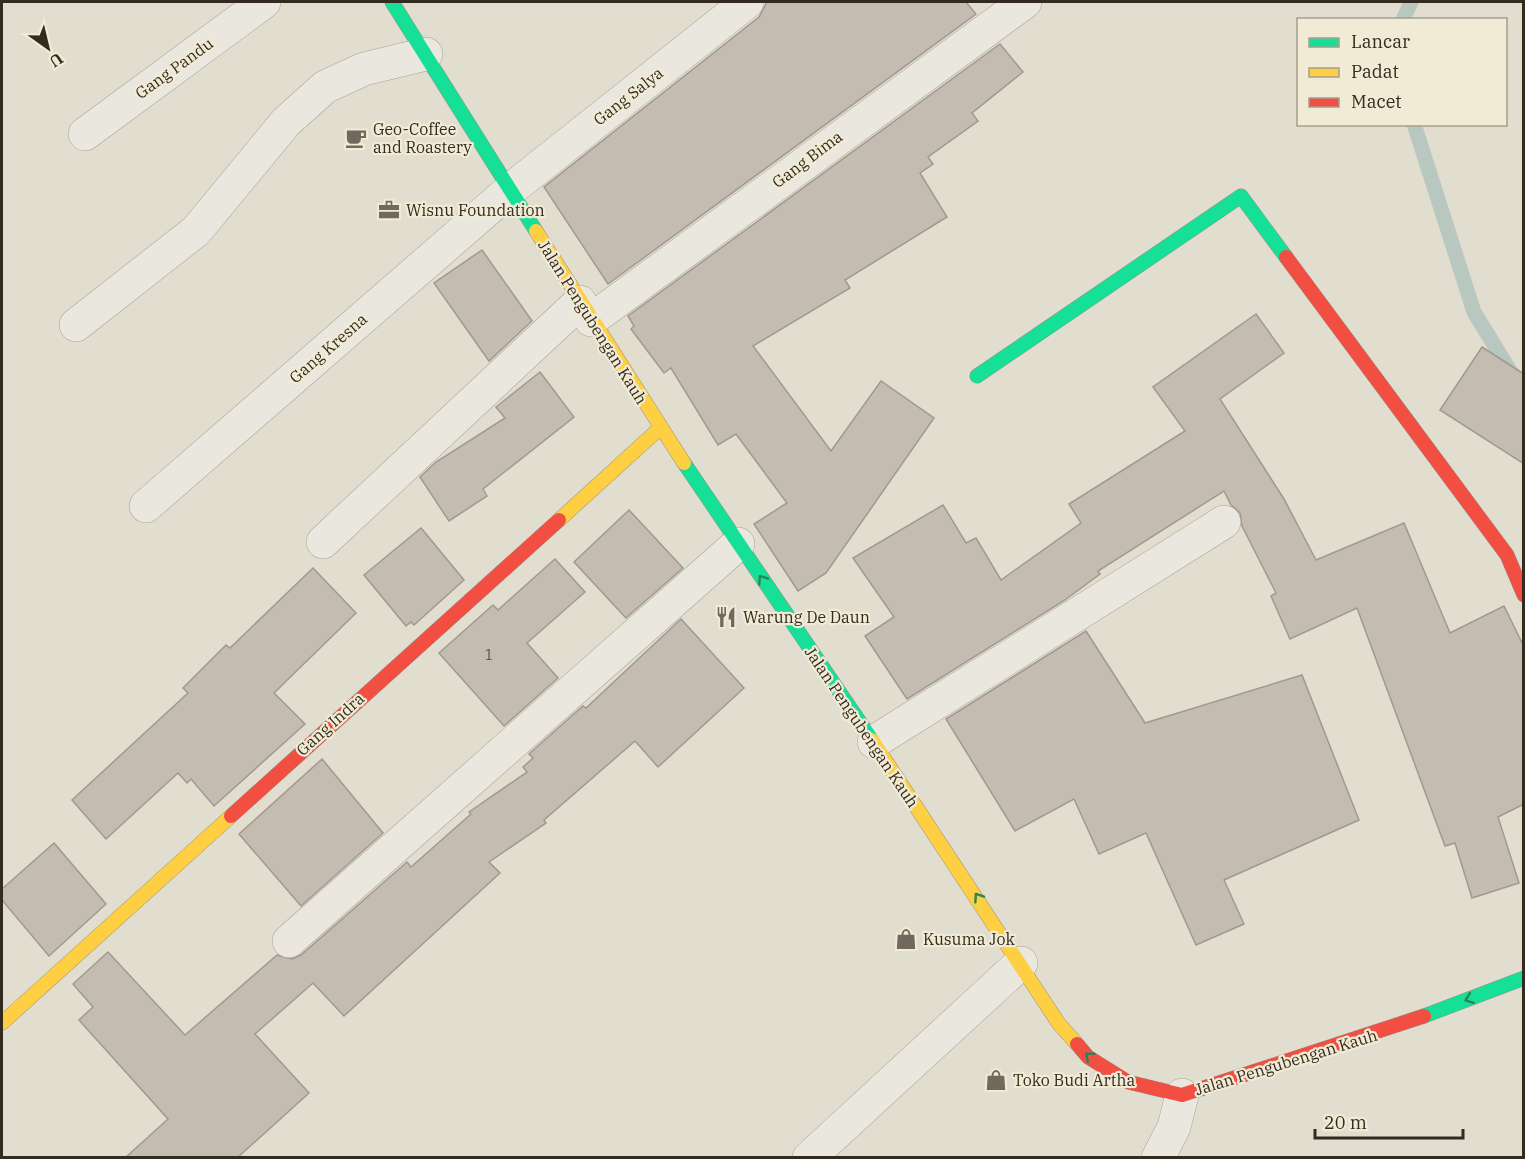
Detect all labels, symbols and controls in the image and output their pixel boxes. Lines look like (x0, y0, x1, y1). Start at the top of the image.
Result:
north arrow (18, 18, 78, 78)
legend (1297, 18, 1507, 126)
text: Lancar (1351, 30, 1410, 53)
street label: Gang Pandu (131, 33, 217, 103)
text: U (46, 49, 67, 72)
text: Padat (1351, 60, 1399, 83)
street label: Gang Salya (589, 62, 667, 129)
text: Macet (1351, 90, 1402, 113)
place label: Geo-Coffee and Roastery (373, 119, 472, 157)
cafe icon: Geo-Coffee and Roastery (344, 126, 368, 150)
street label: Gang Bima (768, 126, 846, 192)
office icon: Wisnu Foundation (377, 198, 401, 222)
place label: Wisnu Foundation (406, 200, 545, 220)
street label: Jalan Pengubengan Kauh (534, 236, 652, 408)
street label: Gang Kresna (285, 309, 371, 387)
one-way arrow (759, 575, 770, 586)
restaurant icon: Warung De Daun (714, 605, 738, 629)
place label: Warung De Daun (743, 607, 870, 627)
street label: Jalan Pengubengan Kauh (801, 643, 923, 811)
house number: 1 (485, 646, 493, 664)
street label: Gang Indra (292, 688, 368, 760)
one-way arrow (974, 893, 985, 904)
shop icon: Kusuma Jok (894, 927, 918, 951)
place label: Kusuma Jok (923, 929, 1015, 949)
one-way arrow (1464, 992, 1475, 1004)
street label: Jalan Pengubengan Kauh (1192, 1025, 1380, 1099)
one-way arrow (1085, 1053, 1096, 1064)
shop icon: Toko Budi Artha (984, 1068, 1008, 1092)
place label: Toko Budi Artha (1013, 1070, 1135, 1090)
scale bar (1315, 1102, 1464, 1140)
text: 20 m (1324, 1111, 1367, 1134)

